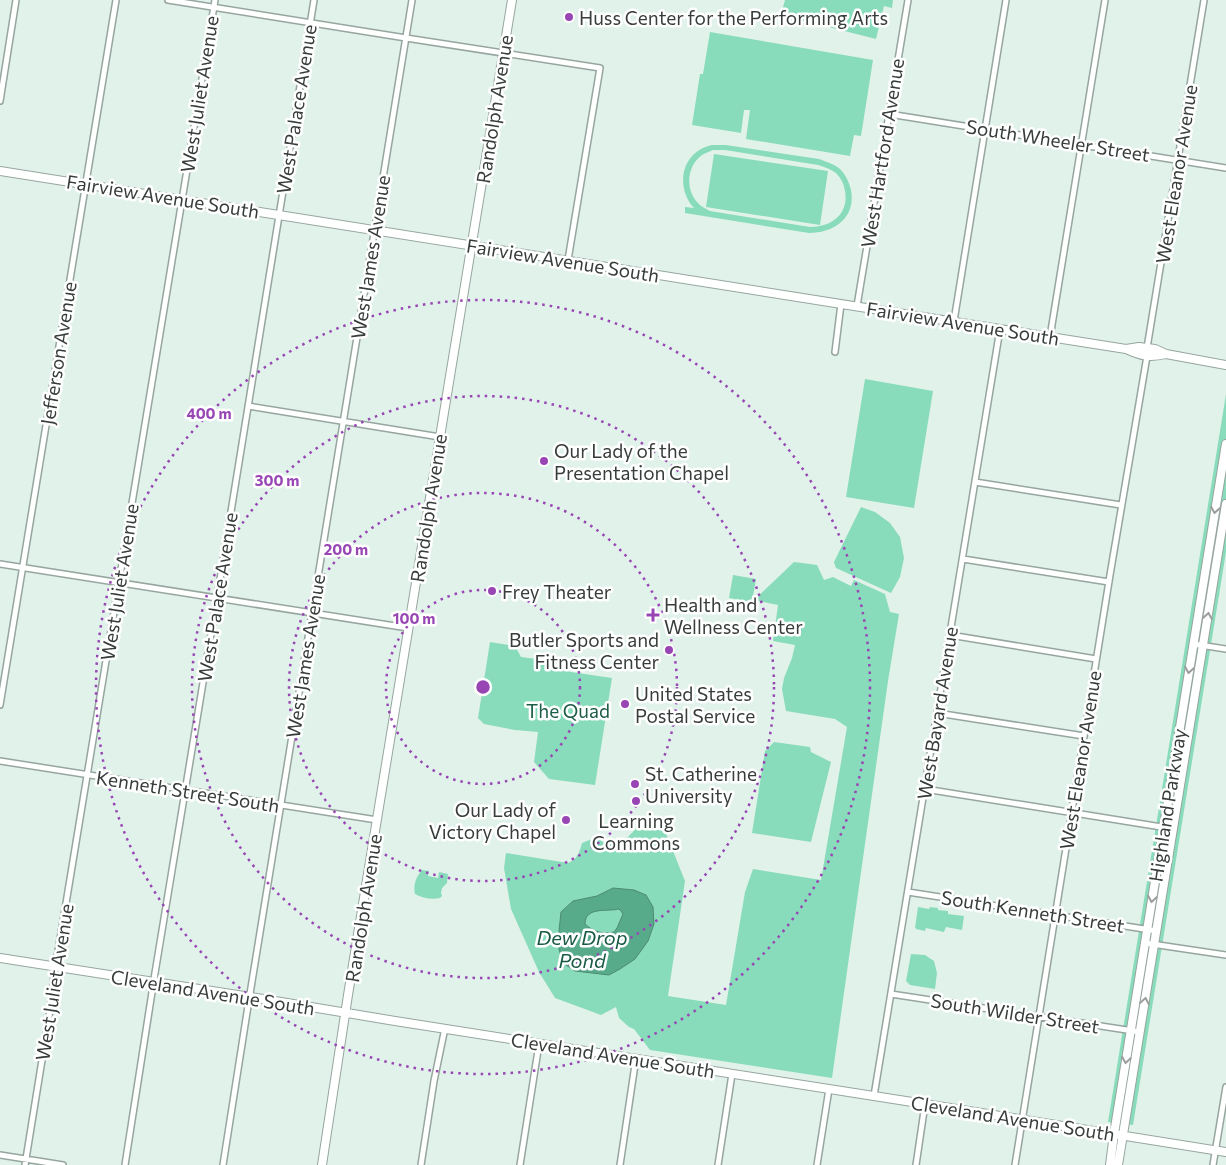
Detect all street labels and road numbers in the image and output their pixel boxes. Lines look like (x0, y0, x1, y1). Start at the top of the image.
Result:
street label: West Juliet Avenue (175, 14, 223, 174)
street label: West Palace Avenue (271, 23, 321, 195)
street label: Randolph Avenue (471, 33, 517, 185)
street label: West Hartford Avenue (856, 57, 908, 249)
street label: West Eleanor Avenue (1150, 83, 1202, 265)
street label: South Wheeler Street (965, 114, 1152, 166)
street label: Fairview Avenue South (65, 169, 261, 223)
street label: West James Avenue (346, 173, 394, 341)
street label: Fairview Avenue South (465, 233, 661, 287)
street label: Jefferson Avenue (35, 280, 81, 426)
street label: Fairview Avenue South (865, 296, 1061, 350)
street label: Randolph Avenue (405, 432, 451, 584)
street label: West Juliet Avenue (95, 502, 143, 662)
street label: West Palace Avenue (192, 511, 242, 683)
street label: West James Avenue (281, 572, 329, 740)
street label: West Bayard Avenue (912, 625, 962, 801)
street label: West Eleanor Avenue (1054, 669, 1106, 851)
street label: Highland Parkway (1144, 727, 1190, 883)
street label: Kenneth Street South (95, 765, 281, 817)
street label: Randolph Avenue (340, 832, 386, 984)
street label: South Kenneth Street (940, 885, 1126, 937)
street label: West Juliet Avenue (30, 902, 78, 1062)
street label: Cleveland Avenue South (109, 965, 317, 1019)
street label: South Wilder Street (929, 988, 1101, 1038)
street label: Cleveland Avenue South (509, 1028, 717, 1082)
street label: Cleveland Avenue South (909, 1091, 1117, 1145)

